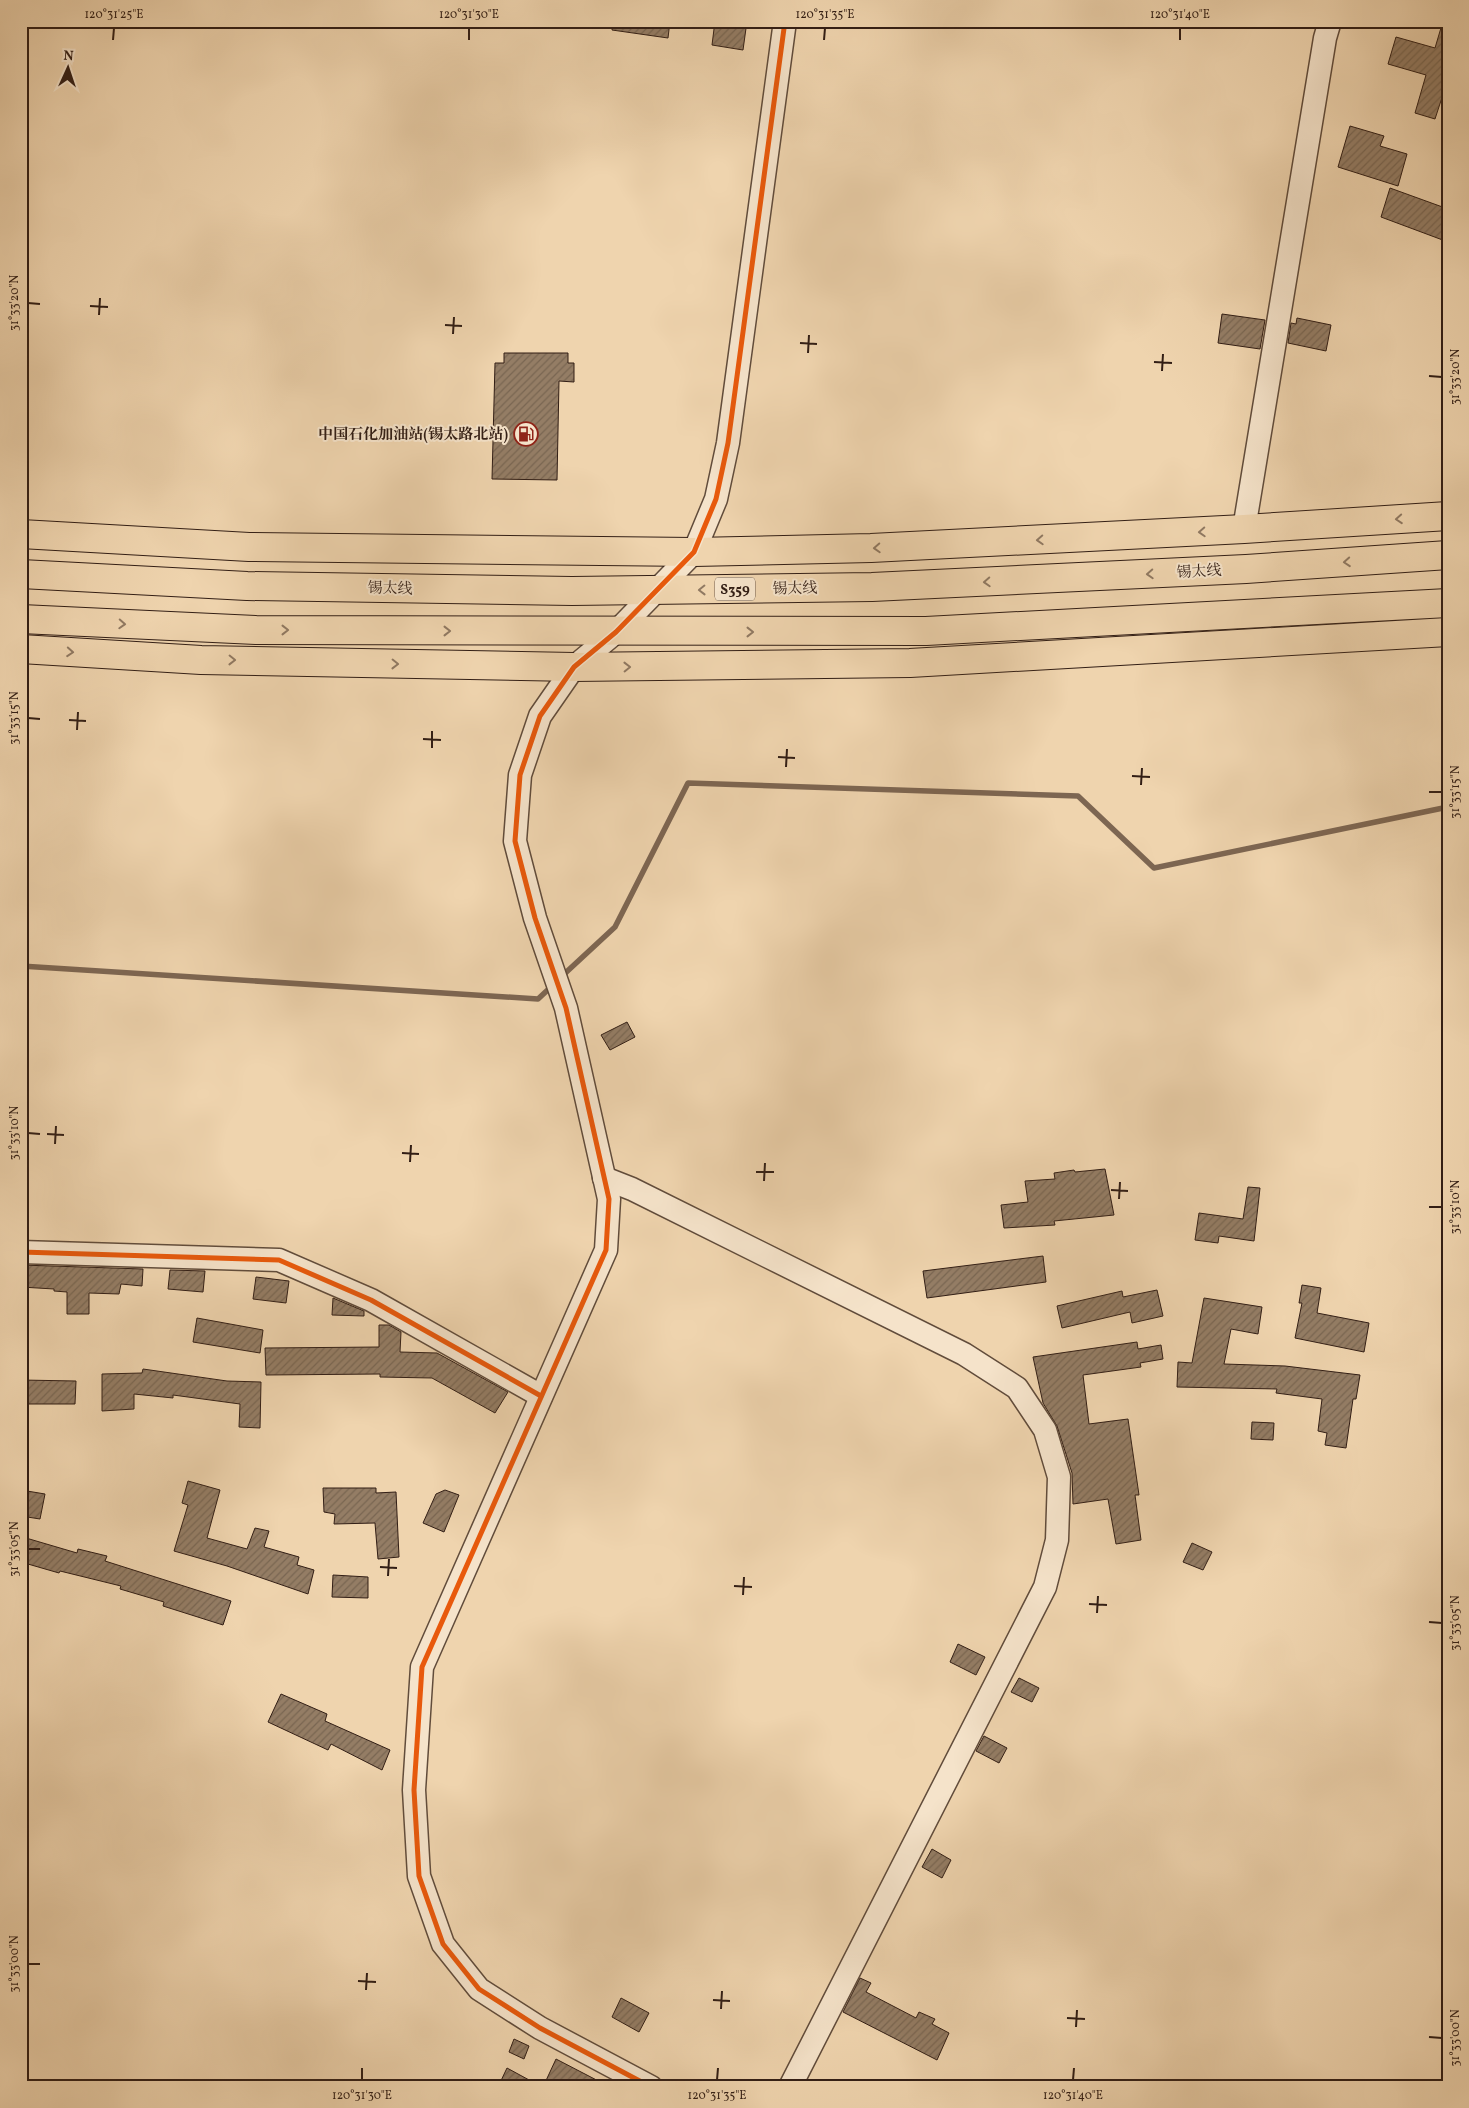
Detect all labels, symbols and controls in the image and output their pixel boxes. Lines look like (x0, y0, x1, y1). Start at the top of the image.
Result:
text: 120°31'25"E (84, 7, 144, 23)
text: 120°31'30"E (439, 7, 499, 23)
text: 120°31'35"E (796, 7, 854, 23)
text: 120°31'40"E (1150, 7, 1210, 23)
north arrow (42, 42, 92, 92)
text: N (63, 47, 74, 66)
text: 31°33'20"N (7, 275, 23, 331)
text: 31°33'20"N (1448, 349, 1464, 405)
fuel station icon: 中国石化加油站(锡太路北站) (513, 421, 539, 447)
place label: 中国石化加油站(锡太路北站) (318, 425, 508, 446)
one-way arrow (1395, 514, 1403, 525)
one-way arrow (1198, 526, 1206, 537)
one-way arrow (1035, 534, 1043, 545)
one-way arrow (873, 542, 881, 553)
one-way arrow (1342, 557, 1350, 568)
street label: 锡太线 (1176, 561, 1222, 584)
one-way arrow (1145, 568, 1153, 579)
one-way arrow (983, 576, 991, 587)
road number: S359 (715, 578, 755, 600)
street label: 锡太线 (367, 579, 413, 600)
street label: 锡太线 (772, 579, 818, 600)
one-way arrow (698, 585, 706, 595)
one-way arrow (119, 619, 127, 629)
one-way arrow (282, 625, 289, 635)
one-way arrow (444, 626, 452, 636)
one-way arrow (746, 627, 754, 637)
one-way arrow (66, 646, 74, 657)
one-way arrow (228, 655, 236, 665)
one-way arrow (391, 659, 399, 669)
one-way arrow (624, 662, 631, 672)
text: 31°33'15"N (7, 691, 23, 745)
text: 31°33'15"N (1448, 765, 1464, 819)
text: 31°33'10"N (7, 1106, 23, 1160)
text: 31°33'10"N (1448, 1180, 1464, 1234)
text: 31°33'05"N (7, 1521, 23, 1577)
text: 31°33'05"N (1448, 1595, 1464, 1651)
text: 31°33'00"N (7, 1935, 23, 1993)
text: 31°33'00"N (1448, 2009, 1464, 2067)
text: 120°31'30"E (332, 2088, 392, 2104)
text: 120°31'35"E (688, 2088, 746, 2104)
text: 120°31'40"E (1043, 2088, 1103, 2104)

